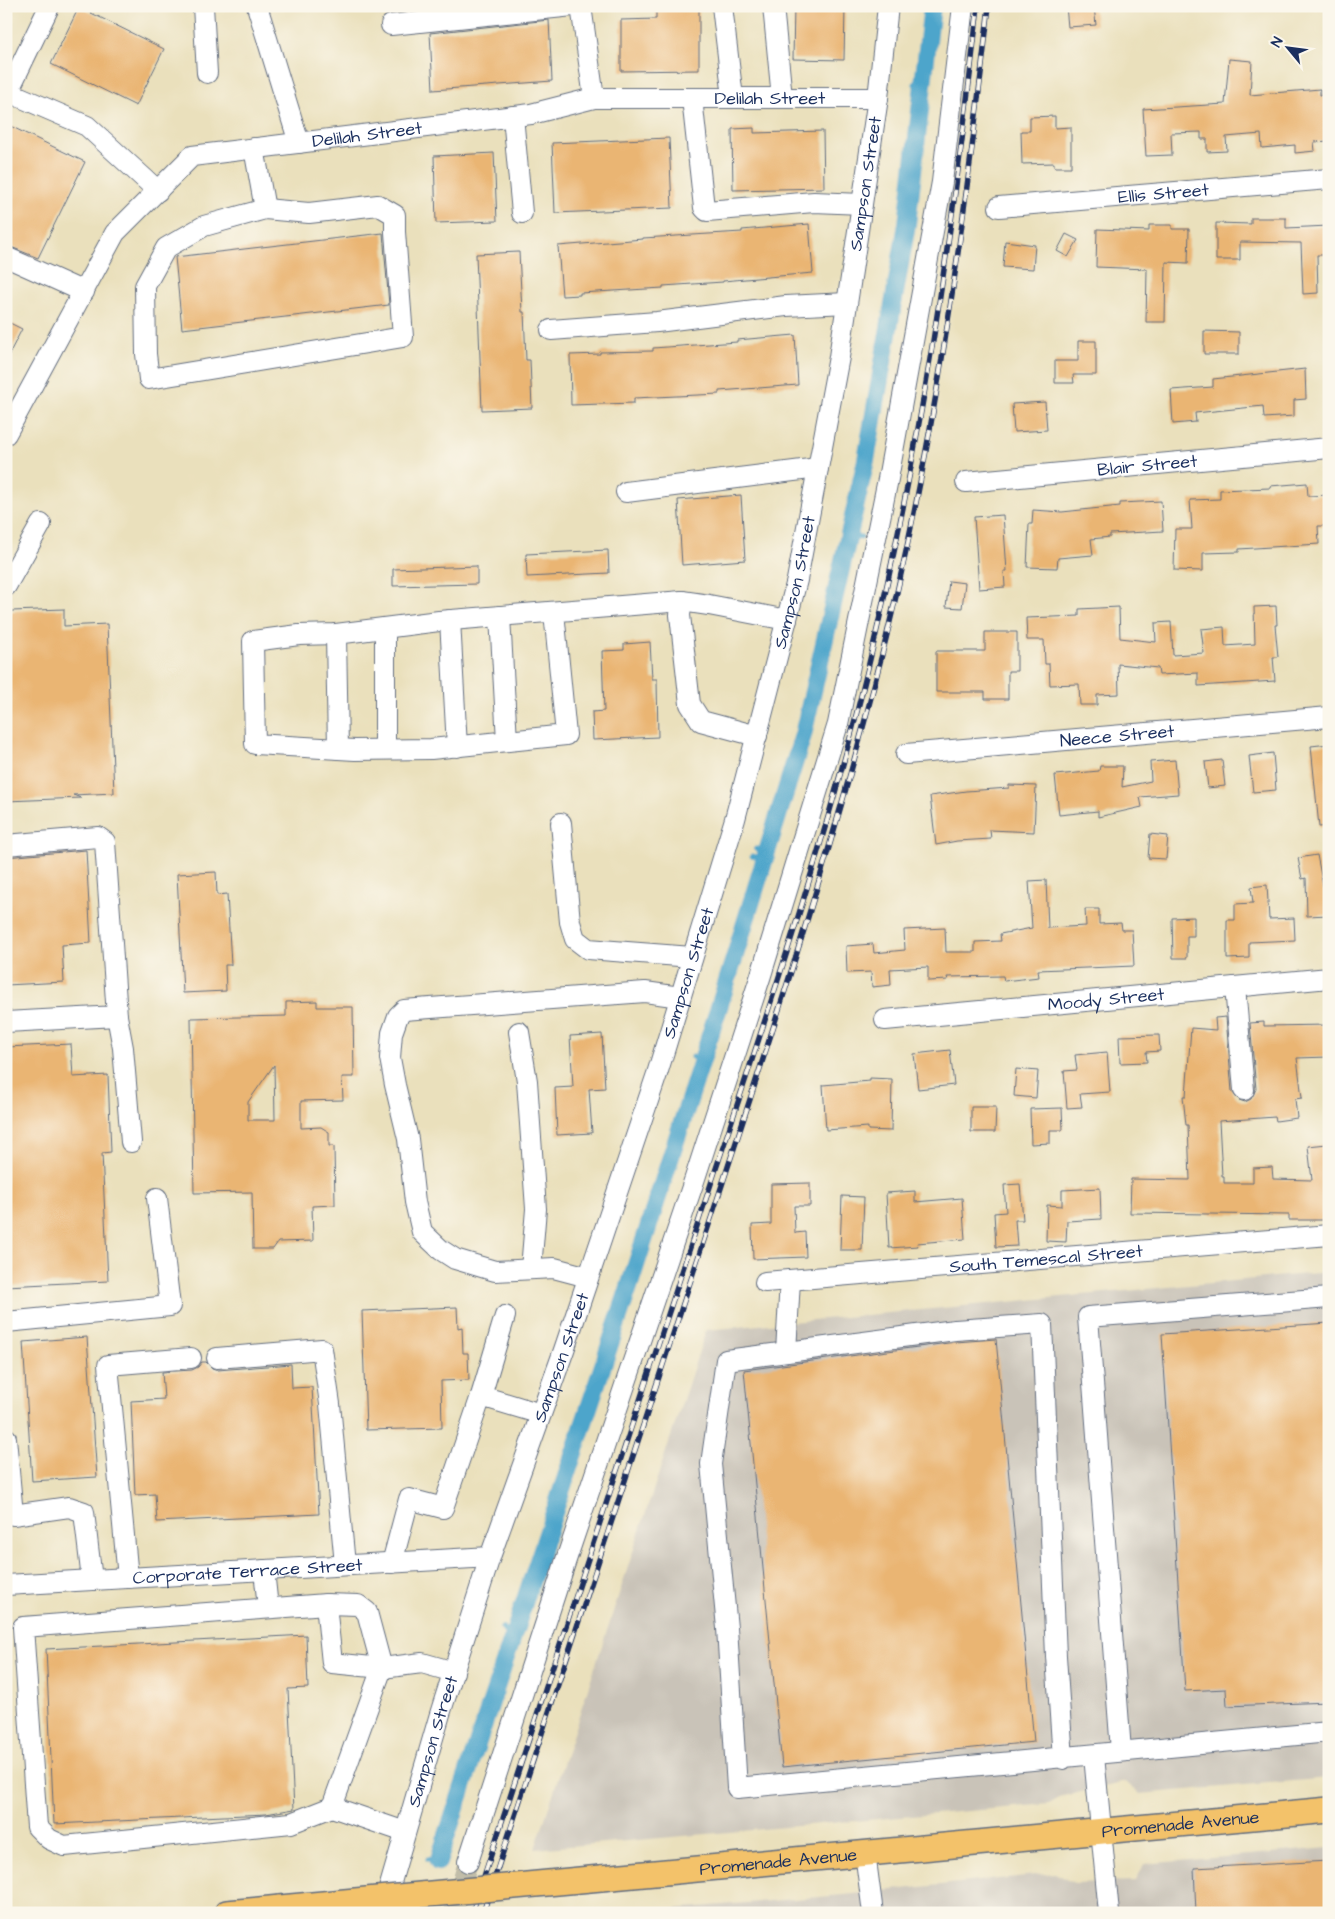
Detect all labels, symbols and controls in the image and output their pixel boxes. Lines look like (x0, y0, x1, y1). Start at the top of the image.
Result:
north arrow (1262, 22, 1312, 72)
text: N (1267, 33, 1288, 51)
street label: Delilah Street (714, 86, 826, 111)
street label: Sampson Street (843, 114, 888, 253)
street label: Delilah Street (311, 115, 424, 154)
street label: Ellis Street (1117, 177, 1211, 210)
street label: Blair Street (1096, 448, 1199, 483)
street label: Sampson Street (768, 513, 822, 652)
street label: Neece Street (1059, 719, 1176, 753)
street label: Sampson Street (657, 904, 720, 1041)
street label: Moody Street (1047, 982, 1166, 1018)
street label: South Temescal Street (948, 1238, 1145, 1280)
street label: Sampson Street (527, 1289, 596, 1426)
street label: Corporate Terrace Street (132, 1552, 364, 1591)
street label: Sampson Street (402, 1672, 465, 1810)
street label: Promenade Avenue (1101, 1805, 1261, 1844)
street label: Promenade Avenue (698, 1842, 858, 1882)

